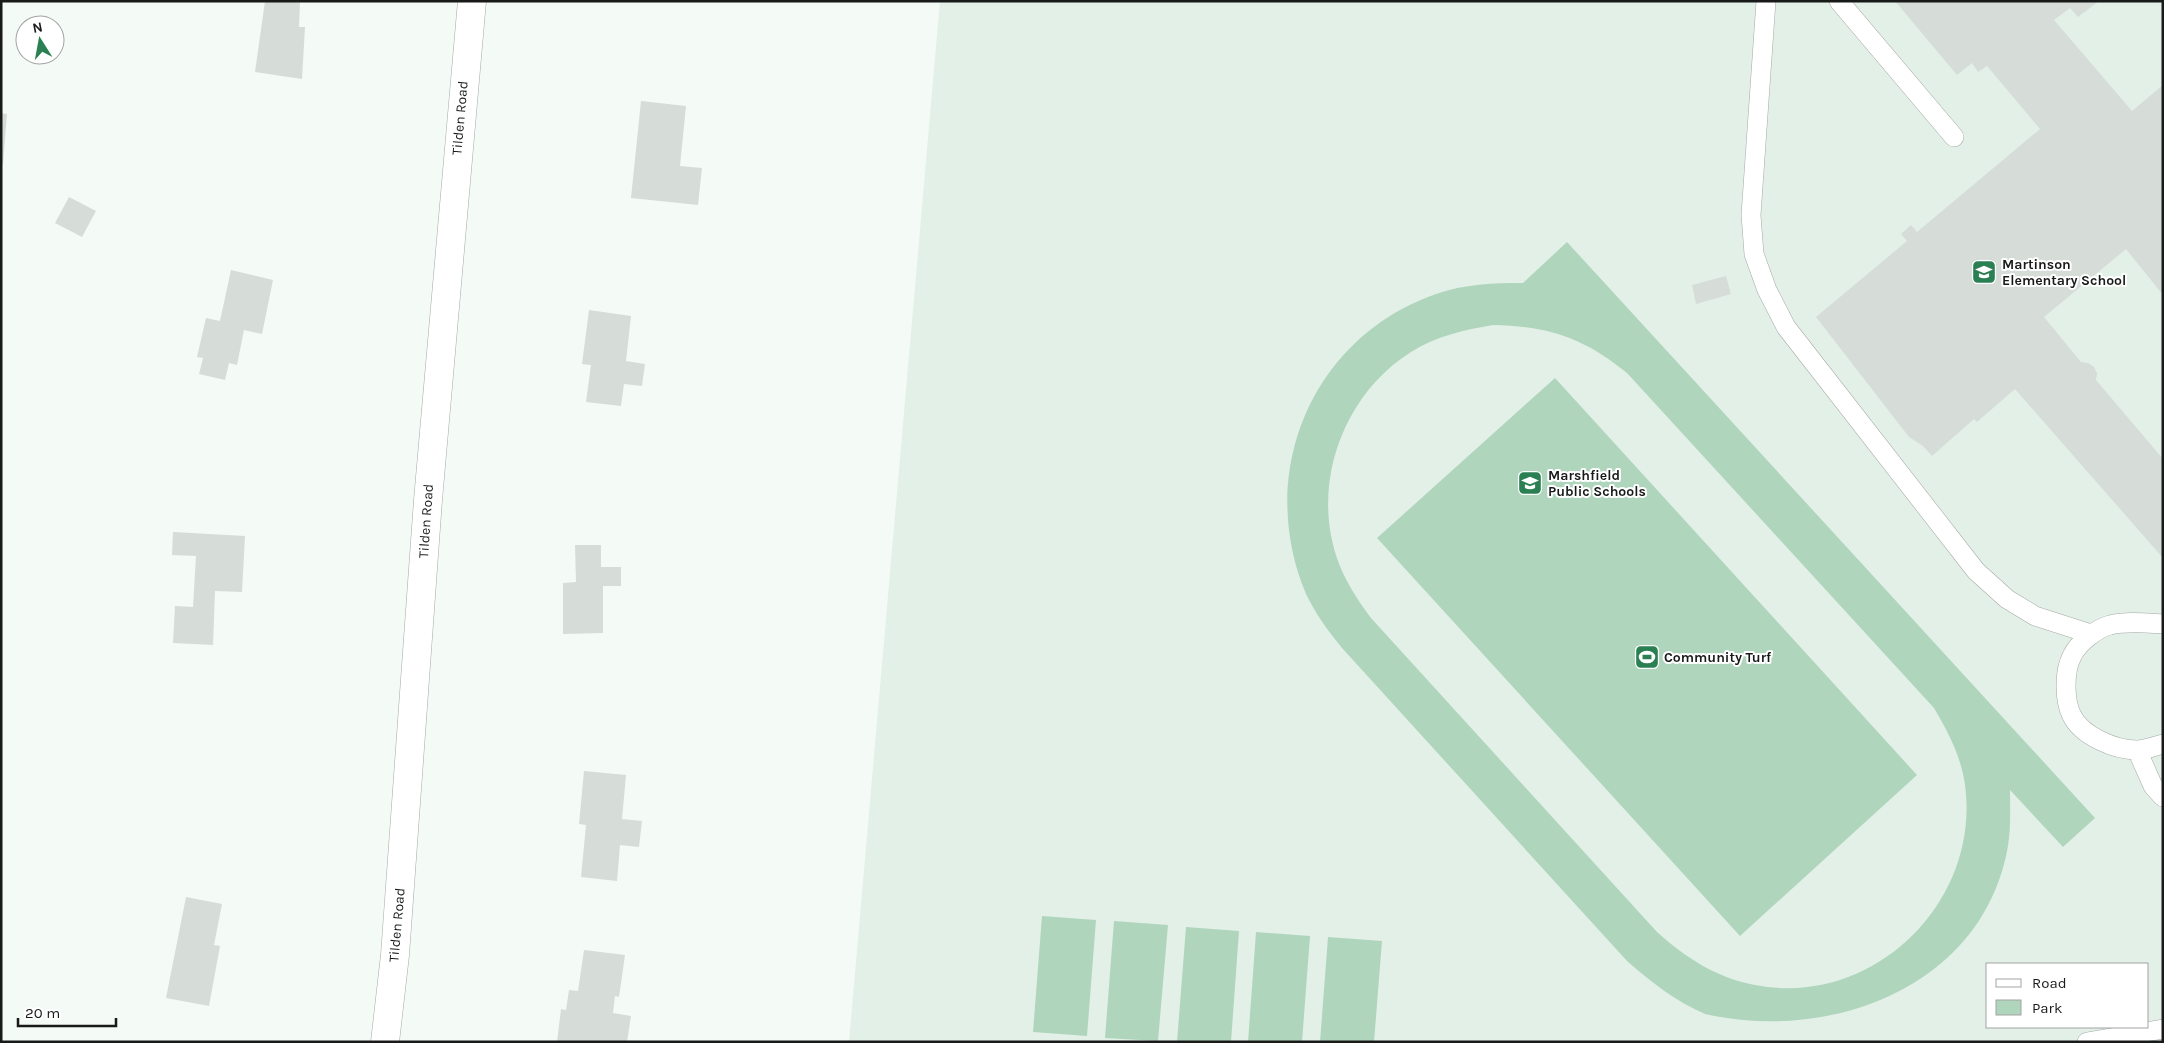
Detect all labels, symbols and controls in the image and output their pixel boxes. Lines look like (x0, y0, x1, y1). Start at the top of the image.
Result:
north arrow (15, 15, 65, 65)
text: N (31, 18, 44, 37)
street label: Tilden Road (448, 80, 472, 156)
place label: Martinson Elementary School (2002, 256, 2126, 289)
school or university icon: Martinson Elementary School (1971, 259, 1997, 285)
place label: Marshfield Public Schools (1548, 467, 1646, 500)
school or university icon: Marshfield Public Schools (1517, 470, 1543, 496)
street label: Tilden Road (415, 483, 437, 559)
sports icon: Community Turf (1634, 644, 1660, 670)
place label: Community Turf (1664, 649, 1772, 666)
street label: Tilden Road (385, 887, 409, 963)
legend (1986, 963, 2149, 1028)
text: Road (2032, 974, 2067, 992)
scale bar (18, 996, 115, 1028)
text: Park (2032, 999, 2062, 1017)
text: 20 m (25, 1004, 60, 1022)

